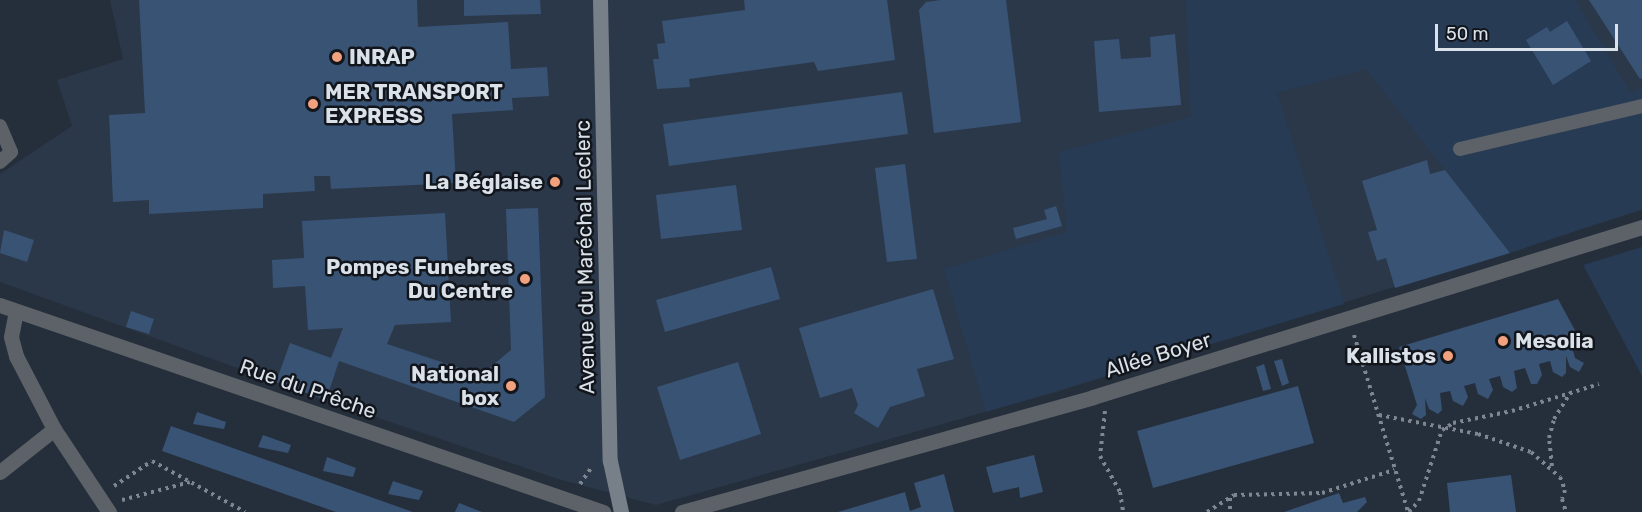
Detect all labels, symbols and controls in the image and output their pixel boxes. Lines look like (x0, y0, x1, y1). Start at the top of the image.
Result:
scale bar (1438, 12, 1621, 50)
text: 50 m (1446, 23, 1489, 45)
place label: INRAP (349, 44, 415, 70)
marker: INRAP (330, 50, 344, 64)
place label: MER TRANSPORT EXPRESS (325, 79, 503, 129)
marker: MER TRANSPORT EXPRESS (306, 97, 320, 111)
street label: Avenue du Maréchal Leclerc (570, 120, 600, 394)
place label: La Béglaise (425, 169, 543, 195)
marker: La Béglaise (548, 175, 562, 189)
place label: Pompes Funebres Du Centre (326, 254, 513, 304)
marker: Pompes Funebres Du Centre (518, 272, 532, 286)
street label: Allée Boyer (1102, 327, 1214, 383)
place label: Mesolia (1515, 328, 1594, 354)
marker: Mesolia (1496, 334, 1510, 348)
place label: Kallistos (1346, 343, 1436, 369)
marker: Kallistos (1441, 349, 1455, 363)
street label: Rue du Prêche (236, 354, 380, 424)
place label: National box (411, 361, 499, 411)
marker: National box (504, 379, 518, 393)

